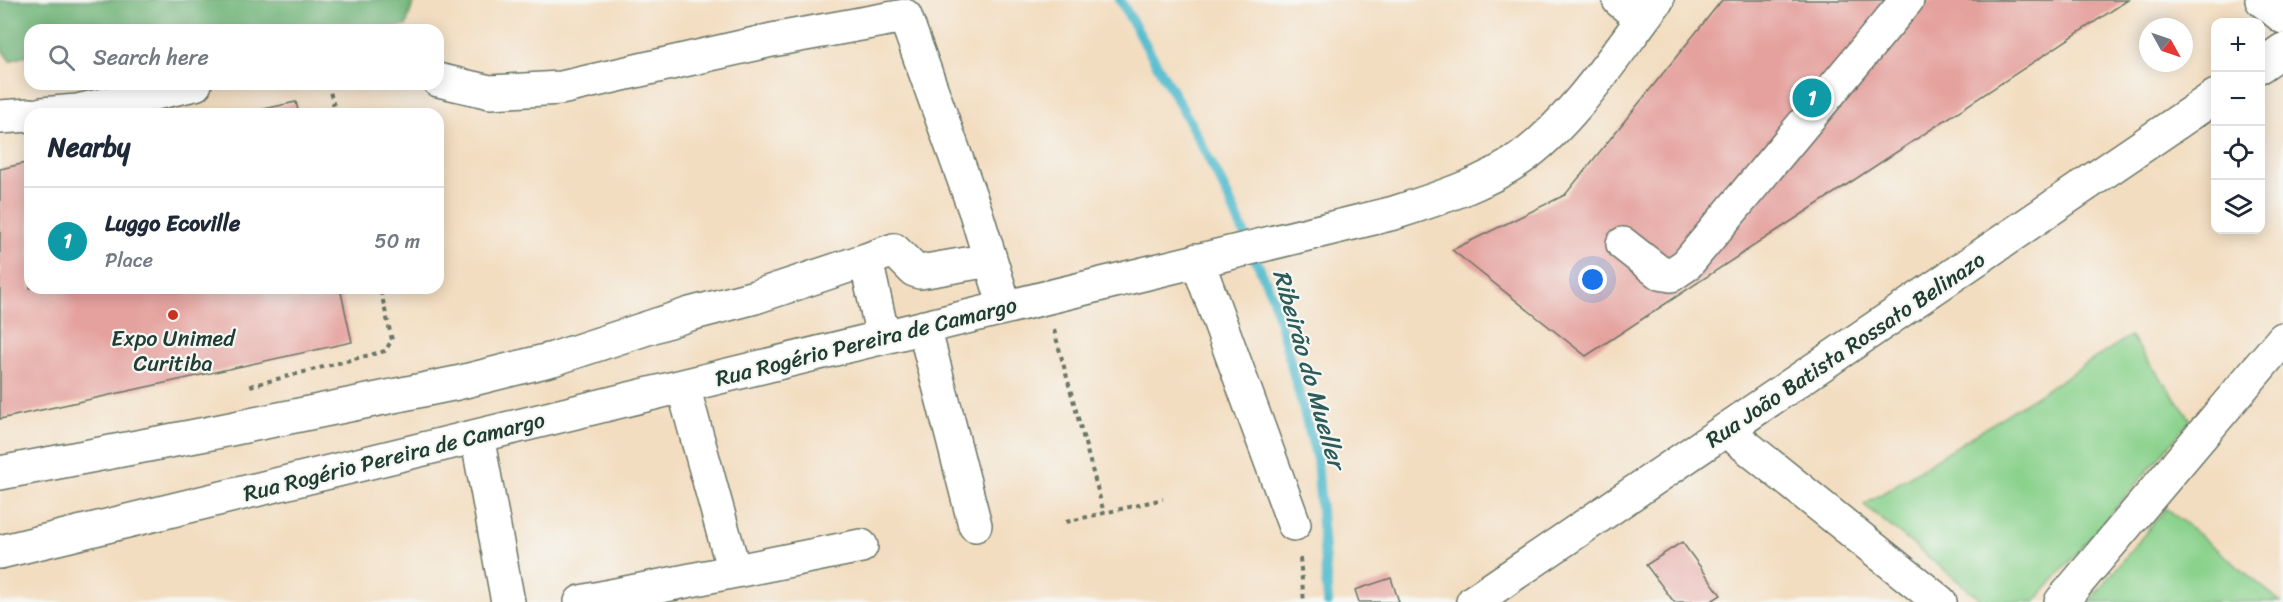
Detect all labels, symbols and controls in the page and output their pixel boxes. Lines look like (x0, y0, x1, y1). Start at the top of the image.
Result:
north arrow (2139, 18, 2193, 72)
map controls (2211, 18, 2265, 234)
button: + (2211, 18, 2265, 72)
search box (24, 24, 444, 90)
text: Search here (93, 38, 209, 77)
icon: search (45, 41, 78, 74)
button: − (2211, 72, 2265, 126)
pin: 1 (1792, 76, 1832, 120)
text: Nearby (48, 124, 130, 170)
button: locate (2211, 126, 2265, 180)
button: layers (2211, 180, 2265, 234)
text: Luggo Ecoville (105, 204, 240, 243)
text: 1 (63, 224, 72, 259)
text: 50 m (375, 224, 420, 259)
street label: Rua João Batista Rossato Belinazo (1697, 241, 1994, 458)
text: Place (105, 243, 153, 278)
water label: Ribeirão do Mueller (1261, 265, 1359, 477)
your location (1578, 265, 1607, 294)
street label: Rua Rogério Pereira de Camargo (711, 285, 1021, 398)
marker: Expo Unimed Curitiba (166, 308, 180, 322)
place label: Expo Unimed Curitiba (111, 319, 236, 383)
street label: Rua Rogério Pereira de Camargo (239, 400, 549, 513)

